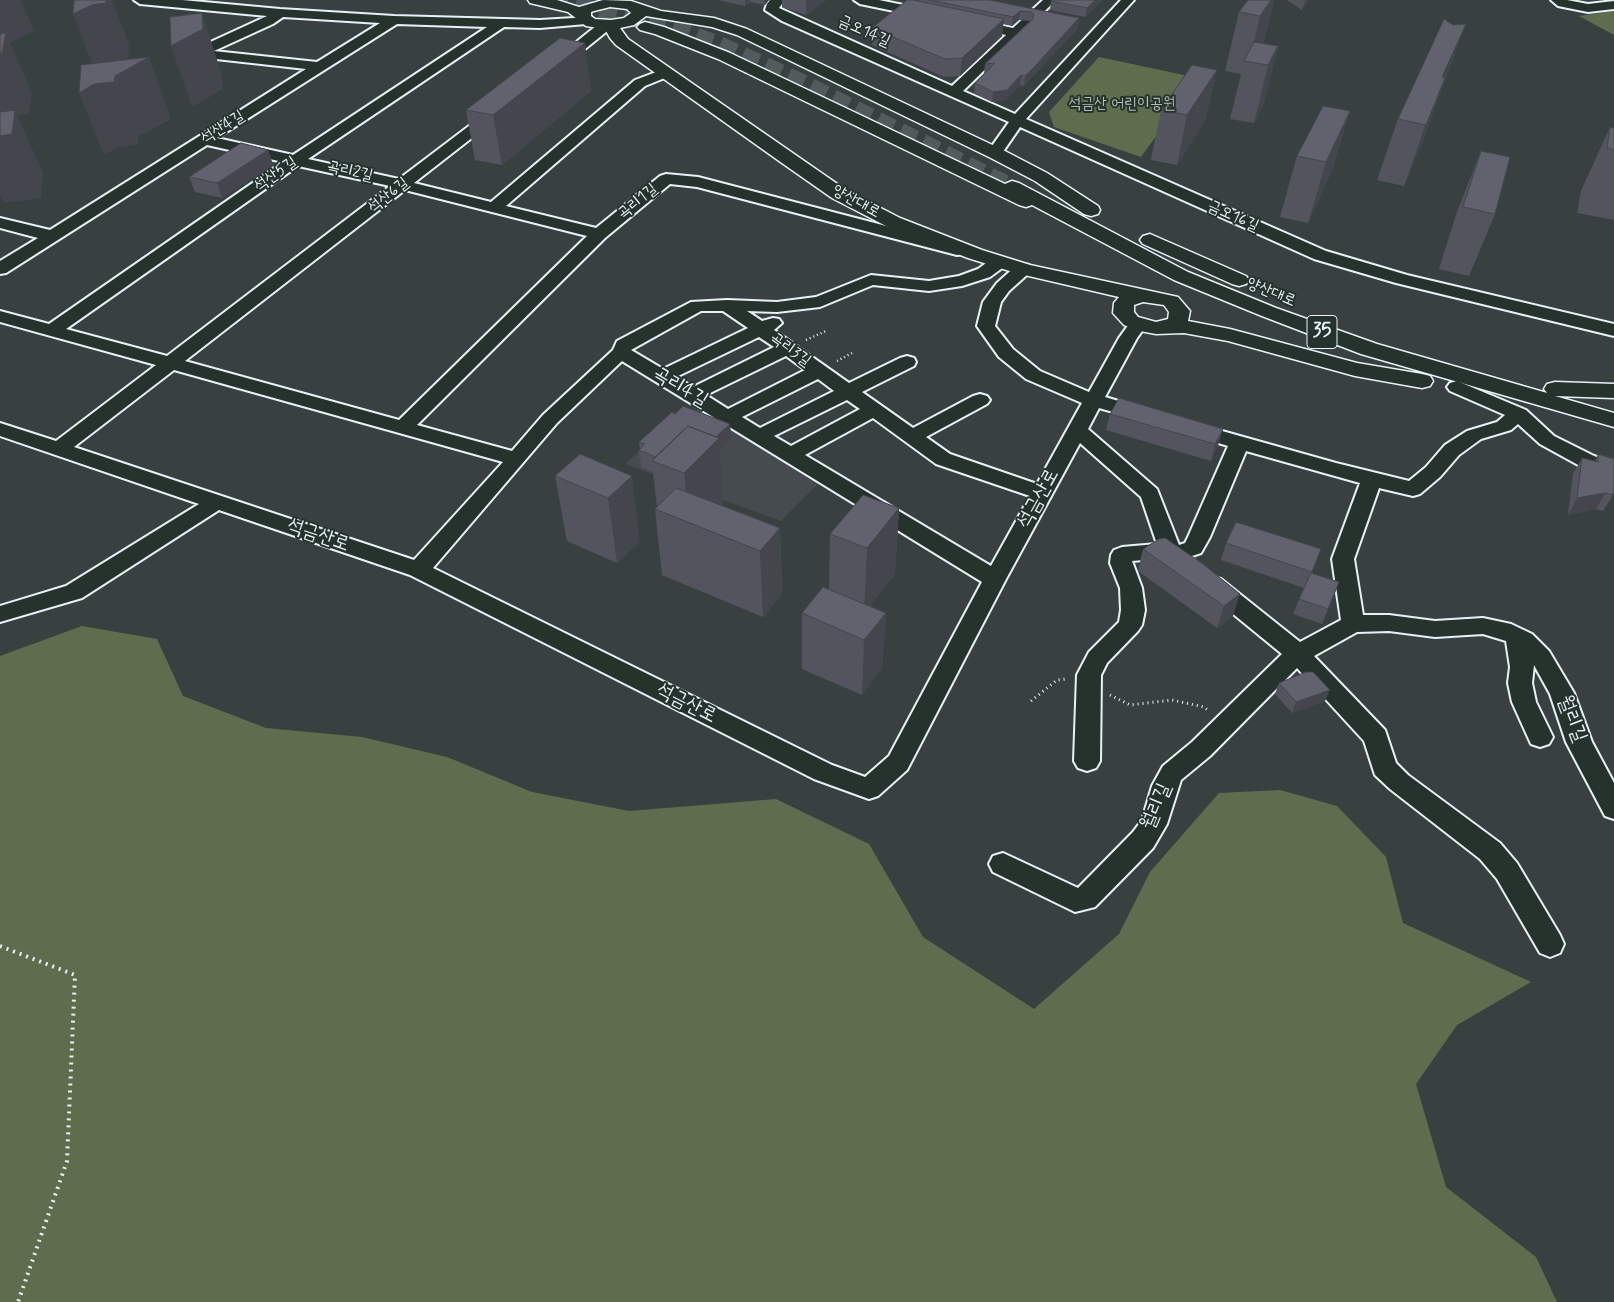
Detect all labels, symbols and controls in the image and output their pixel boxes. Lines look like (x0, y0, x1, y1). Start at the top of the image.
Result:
street label: 금오14길 (835, 12, 893, 52)
park label: 석금산 어린이공원 (1068, 95, 1176, 115)
street label: 석산4길 (198, 107, 248, 149)
street label: 석산5길 (251, 153, 301, 197)
street label: 곡리2길 (325, 157, 375, 187)
street label: 석산6길 (365, 174, 413, 218)
street label: 곡리1길 (614, 180, 662, 224)
street label: 양산대로 (829, 181, 883, 223)
street label: 금오16길 (1204, 197, 1262, 237)
street label: 양산대로 (1244, 274, 1298, 312)
road number: 35 (1307, 316, 1337, 348)
street label: 곡리3길 (766, 329, 814, 371)
street label: 곡리4길 (648, 362, 712, 414)
street label: 석금산로 (1013, 465, 1065, 533)
street label: 석금산로 (284, 514, 352, 558)
street label: 석금산로 (652, 679, 720, 729)
street label: 월리길 (1551, 692, 1591, 746)
street label: 월리길 (1137, 780, 1177, 834)

